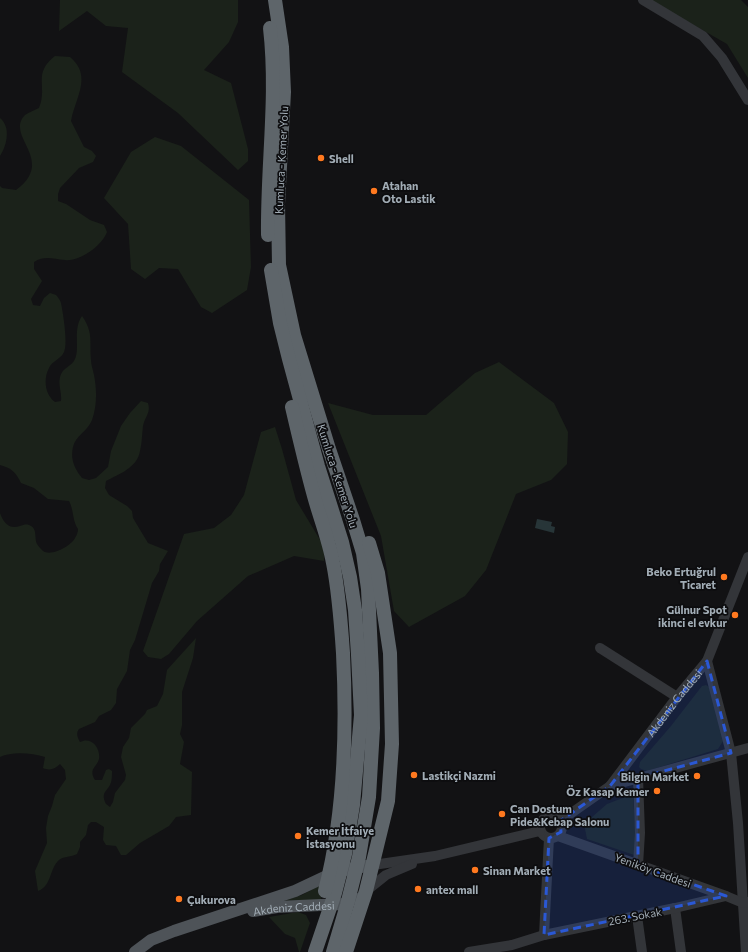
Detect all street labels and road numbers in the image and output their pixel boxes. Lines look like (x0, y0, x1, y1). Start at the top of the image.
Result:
street label: Kumluca - Kemer Yolu (272, 106, 290, 214)
street label: Kumluca - Kemer Yolu (315, 422, 361, 530)
street label: Akdeniz Caddesi (643, 666, 704, 739)
street label: Yeniköy Caddesi (613, 850, 693, 890)
street label: Akdeniz Caddesi (252, 898, 335, 917)
street label: 263. Sokak (607, 904, 663, 928)

